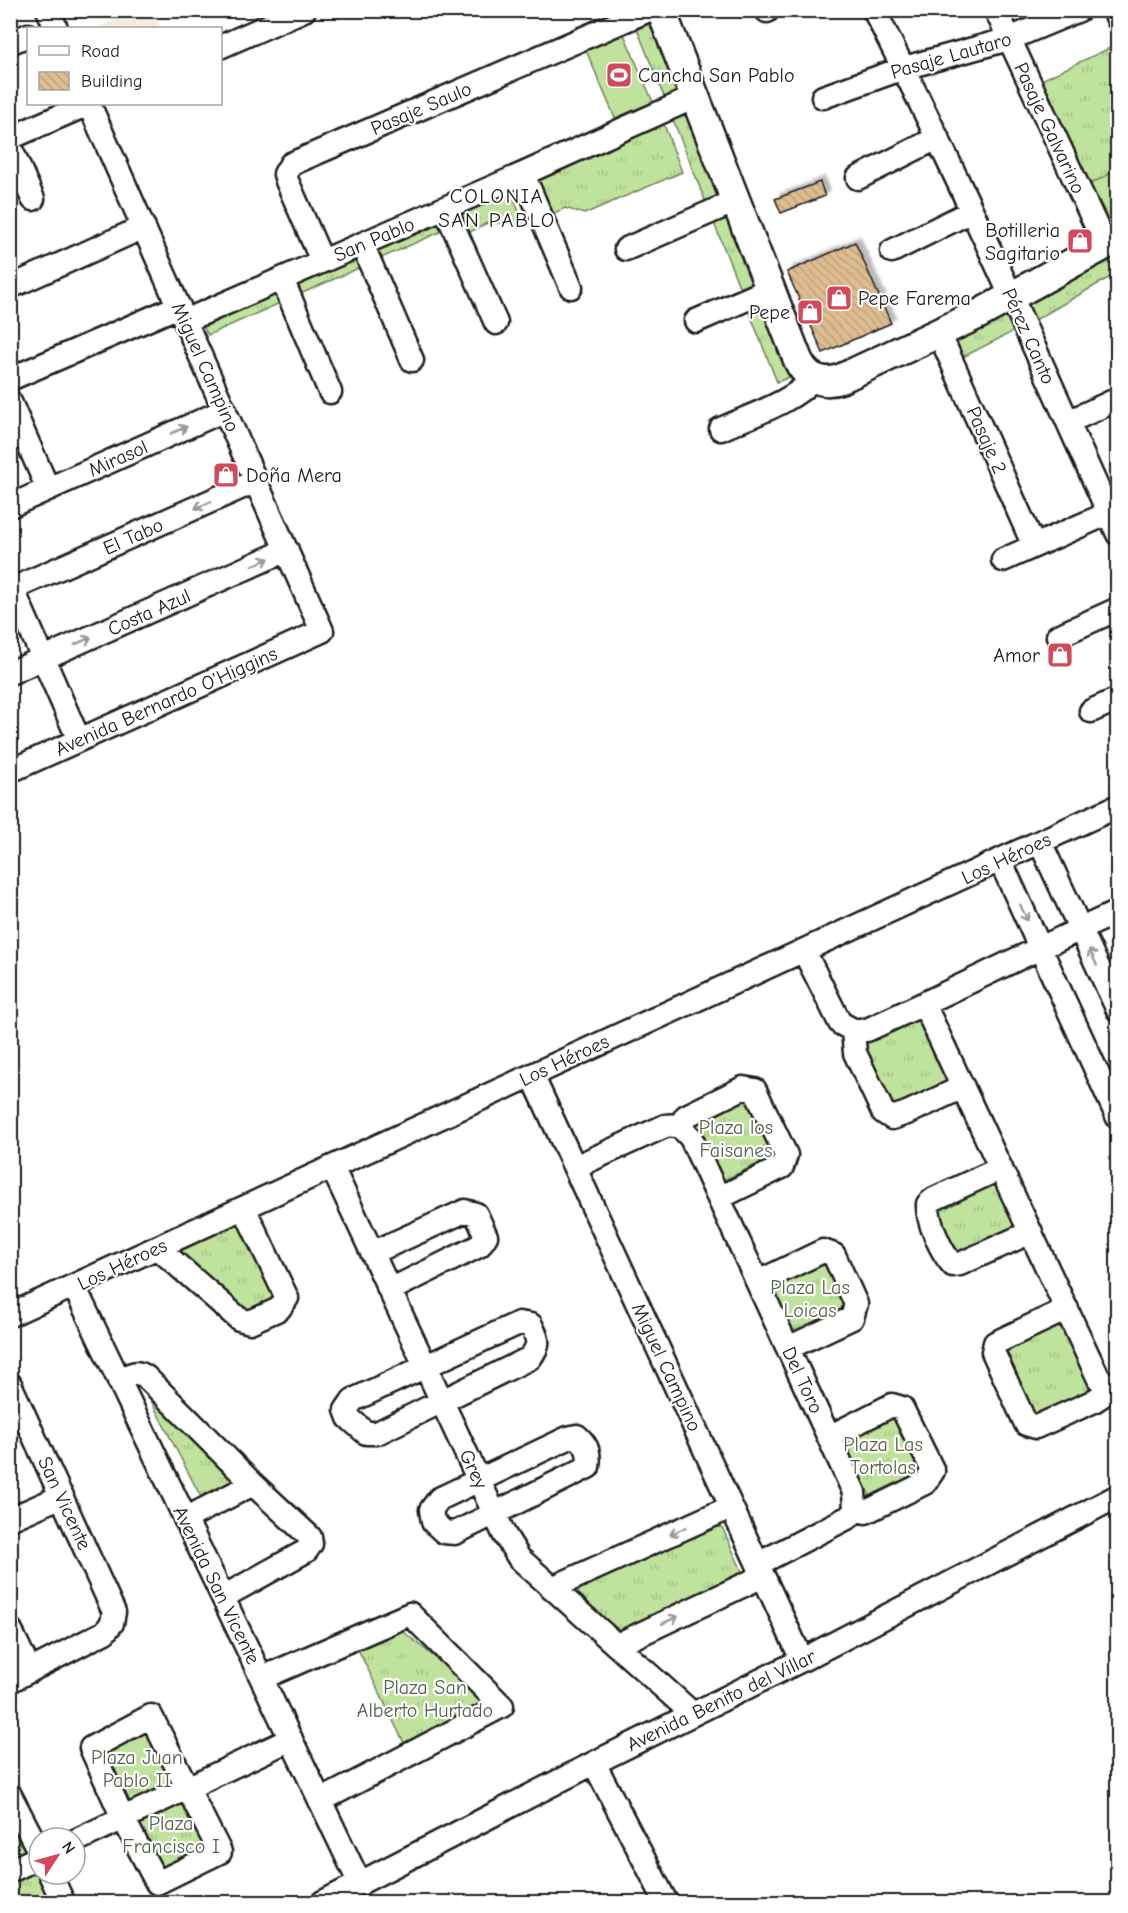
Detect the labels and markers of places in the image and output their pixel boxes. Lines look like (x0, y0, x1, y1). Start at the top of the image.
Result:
sports icon: Cancha San Pablo (604, 60, 634, 90)
place label: Cancha San Pablo (638, 64, 794, 87)
place label: Botilleria Sagitario (985, 219, 1060, 265)
shop icon: Botilleria Sagitario (1065, 226, 1095, 256)
shop icon: Pepe Farema (824, 283, 854, 313)
place label: Pepe Farema (858, 287, 971, 310)
shop icon: Pepe (795, 297, 825, 327)
place label: Pepe (749, 301, 790, 324)
shop icon: Doña Mera (211, 460, 241, 490)
place label: Doña Mera (246, 464, 342, 487)
shop icon: Amor (1045, 640, 1075, 670)
place label: Amor (993, 644, 1040, 667)

